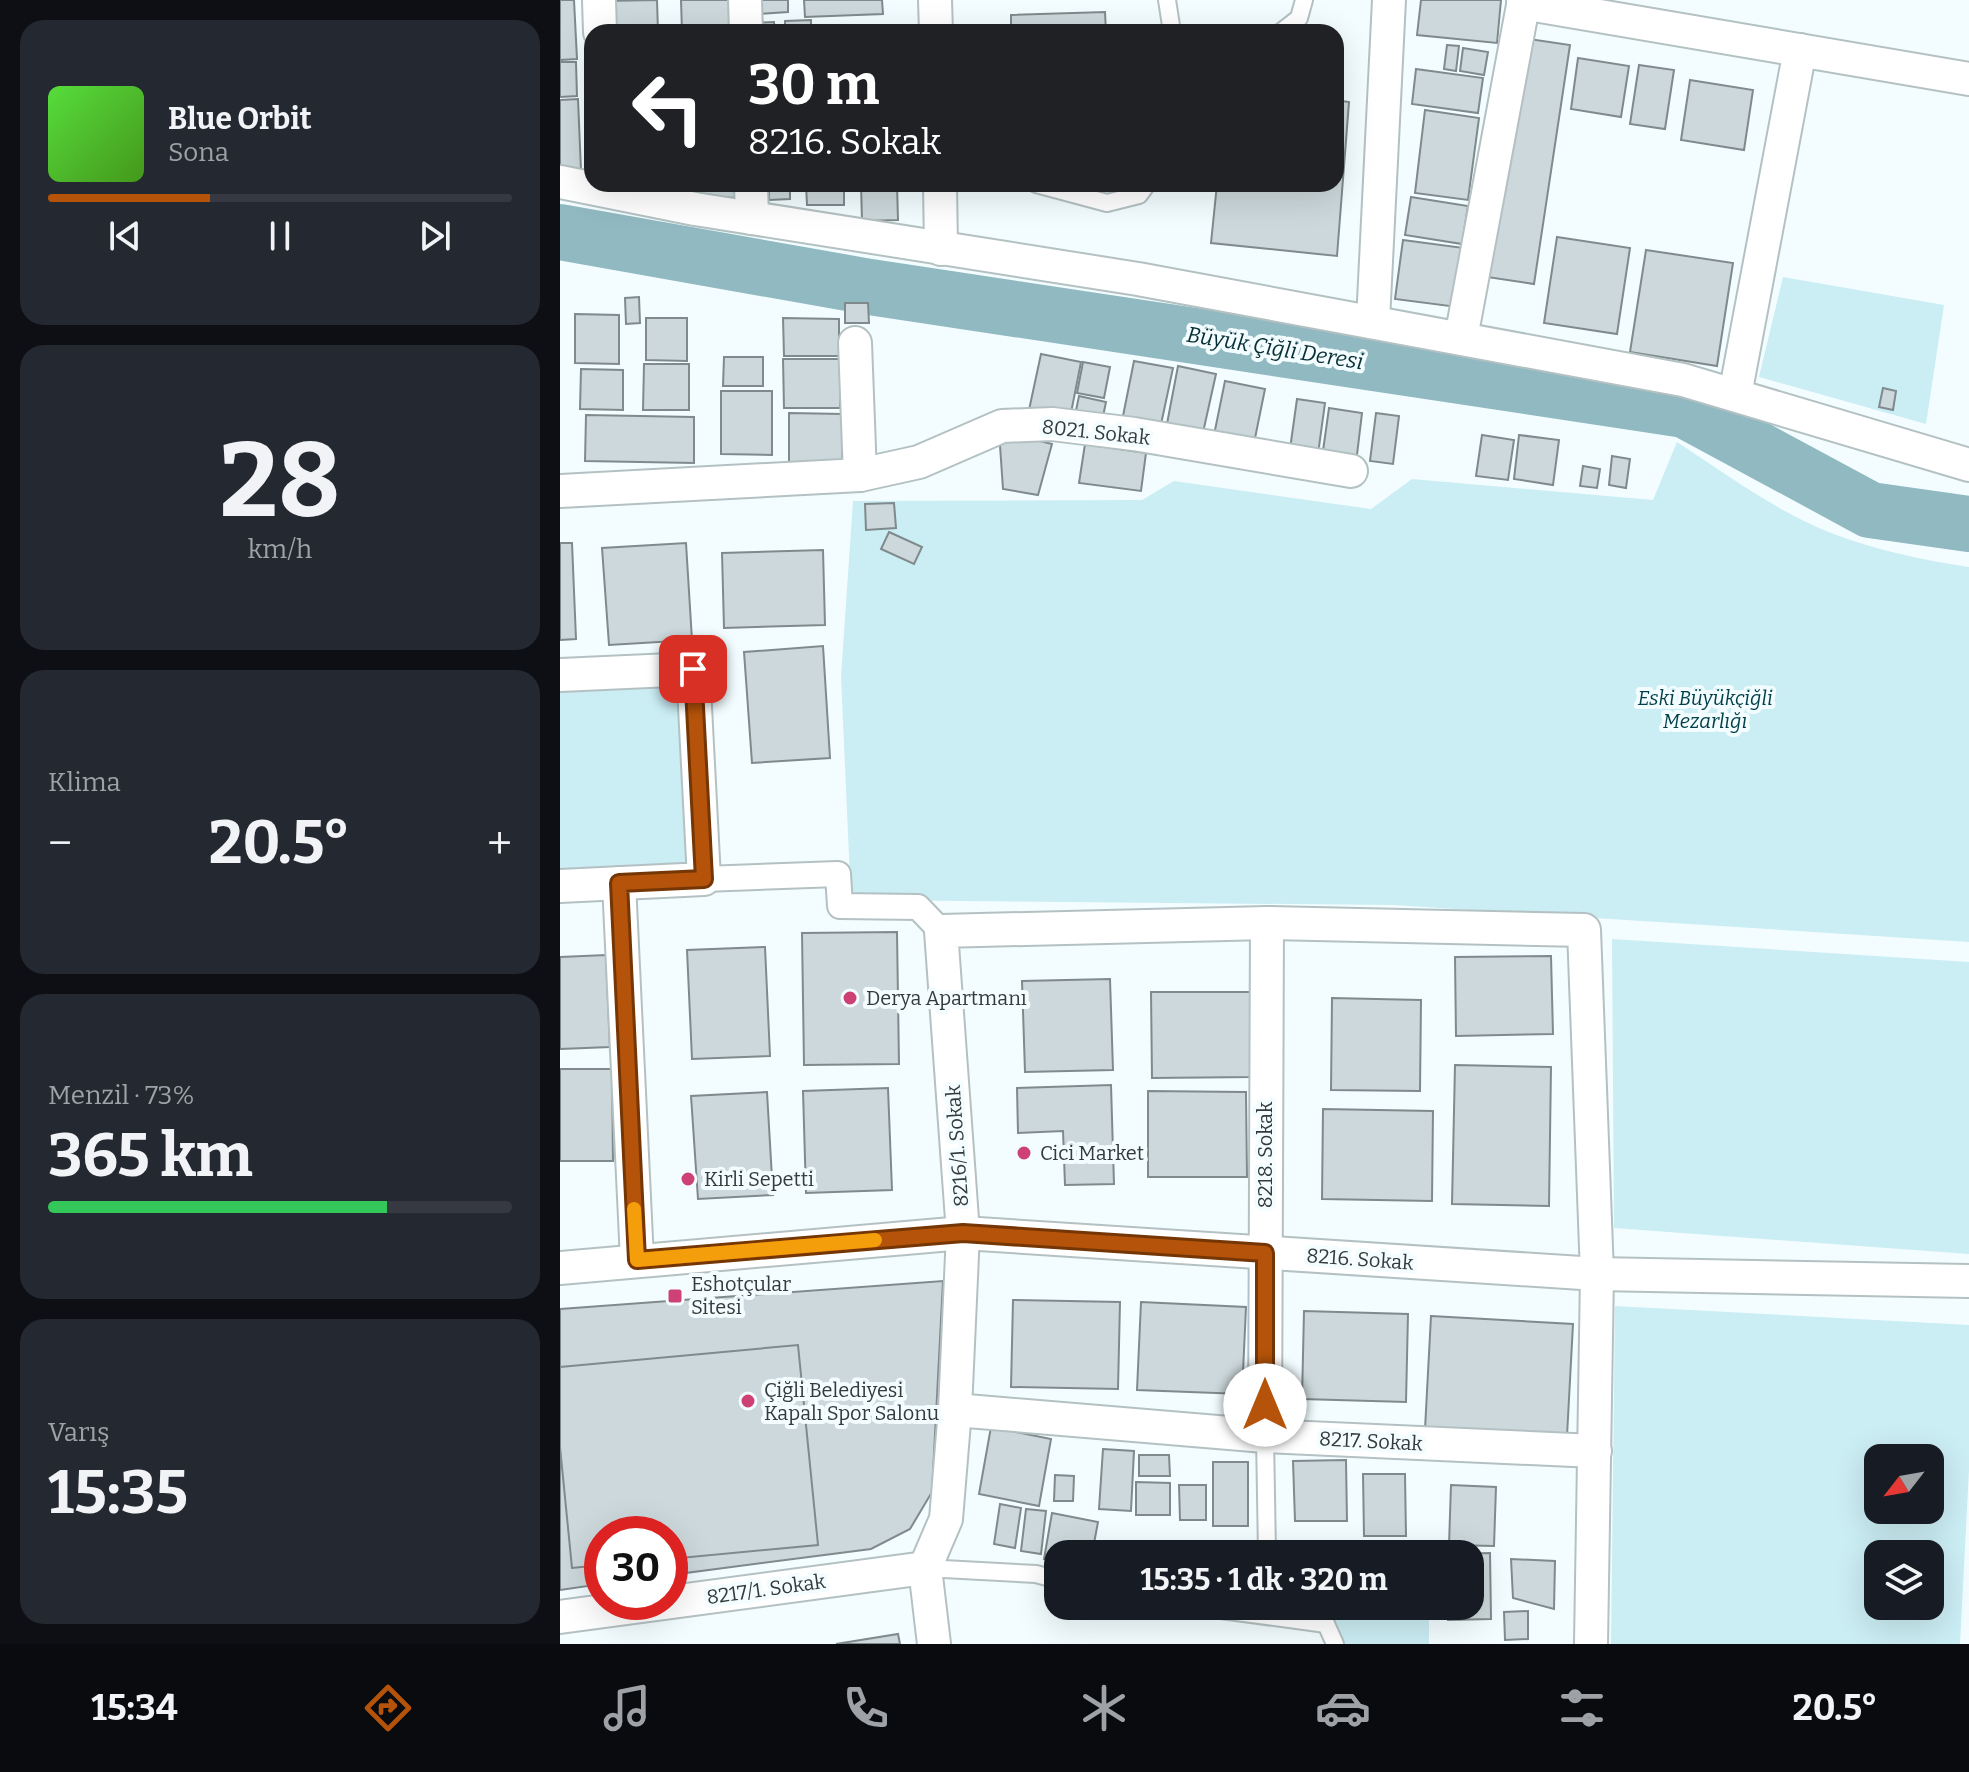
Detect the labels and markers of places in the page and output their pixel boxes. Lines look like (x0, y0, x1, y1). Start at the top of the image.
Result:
pin (659, 635, 727, 703)
place label: Derya Apartmanı (866, 986, 1027, 1010)
marker: Derya Apartmanı (841, 989, 859, 1007)
place label: Cici Market (1040, 1141, 1144, 1165)
marker: Cici Market (1015, 1144, 1033, 1162)
place label: Kirli Sepetti (704, 1167, 814, 1191)
marker: Kirli Sepetti (679, 1170, 697, 1188)
place label: Eshotçular Sitesi (691, 1272, 791, 1319)
marker: Eshotçular Sitesi (666, 1287, 684, 1305)
place label: Çiğli Belediyesi Kapalı Spor Salonu (764, 1378, 939, 1425)
marker: Çiğli Belediyesi Kapalı Spor Salonu (739, 1392, 757, 1410)

